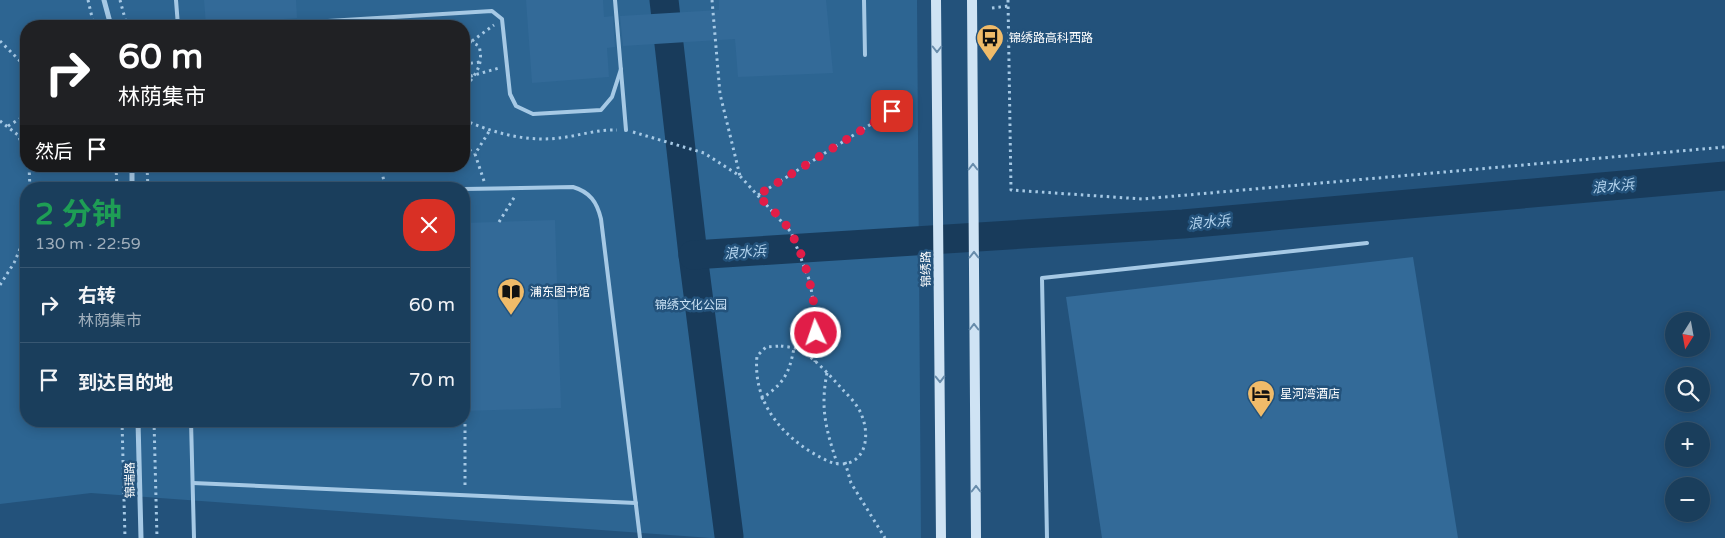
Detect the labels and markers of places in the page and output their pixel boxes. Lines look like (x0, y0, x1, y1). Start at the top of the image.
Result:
bus stop icon: 锦绣路高科西路 (975, 23, 1005, 62)
place label: 锦绣路高科西路 (1009, 31, 1093, 45)
pin (871, 90, 913, 132)
library icon: 浦东图书馆 (496, 277, 526, 316)
place label: 浦东图书馆 (530, 285, 590, 299)
hotel icon: 星河湾酒店 (1246, 379, 1276, 418)
place label: 星河湾酒店 (1280, 387, 1340, 401)

